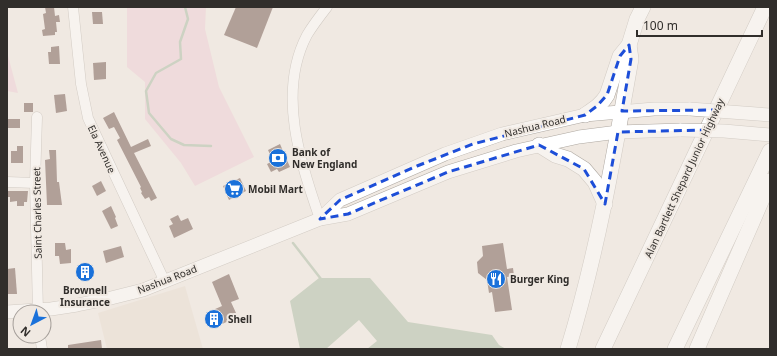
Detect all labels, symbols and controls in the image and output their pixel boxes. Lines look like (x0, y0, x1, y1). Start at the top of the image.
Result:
scale bar (637, 12, 762, 38)
text: 100 m (643, 17, 678, 34)
street label: Alan Bartlett Shepard Junior Highway (641, 95, 728, 260)
street label: Nashua Road (503, 112, 567, 140)
street label: Ela Avenue (85, 123, 119, 176)
place label: Bank of New England (292, 145, 357, 171)
bank icon: Bank of New England (267, 147, 289, 169)
street label: Saint Charles Street (29, 167, 45, 259)
supermarket icon: Mobil Mart (223, 178, 245, 200)
place label: Mobil Mart (248, 182, 303, 196)
building icon: Brownell Insurance (74, 261, 96, 283)
street label: Nashua Road (135, 261, 199, 297)
restaurant icon: Burger King (485, 268, 507, 290)
place label: Burger King (510, 272, 569, 286)
place label: Brownell Insurance (60, 283, 110, 309)
north arrow (12, 304, 52, 344)
building icon: Shell (203, 308, 225, 330)
place label: Shell (228, 312, 252, 326)
text: N (17, 323, 33, 341)

